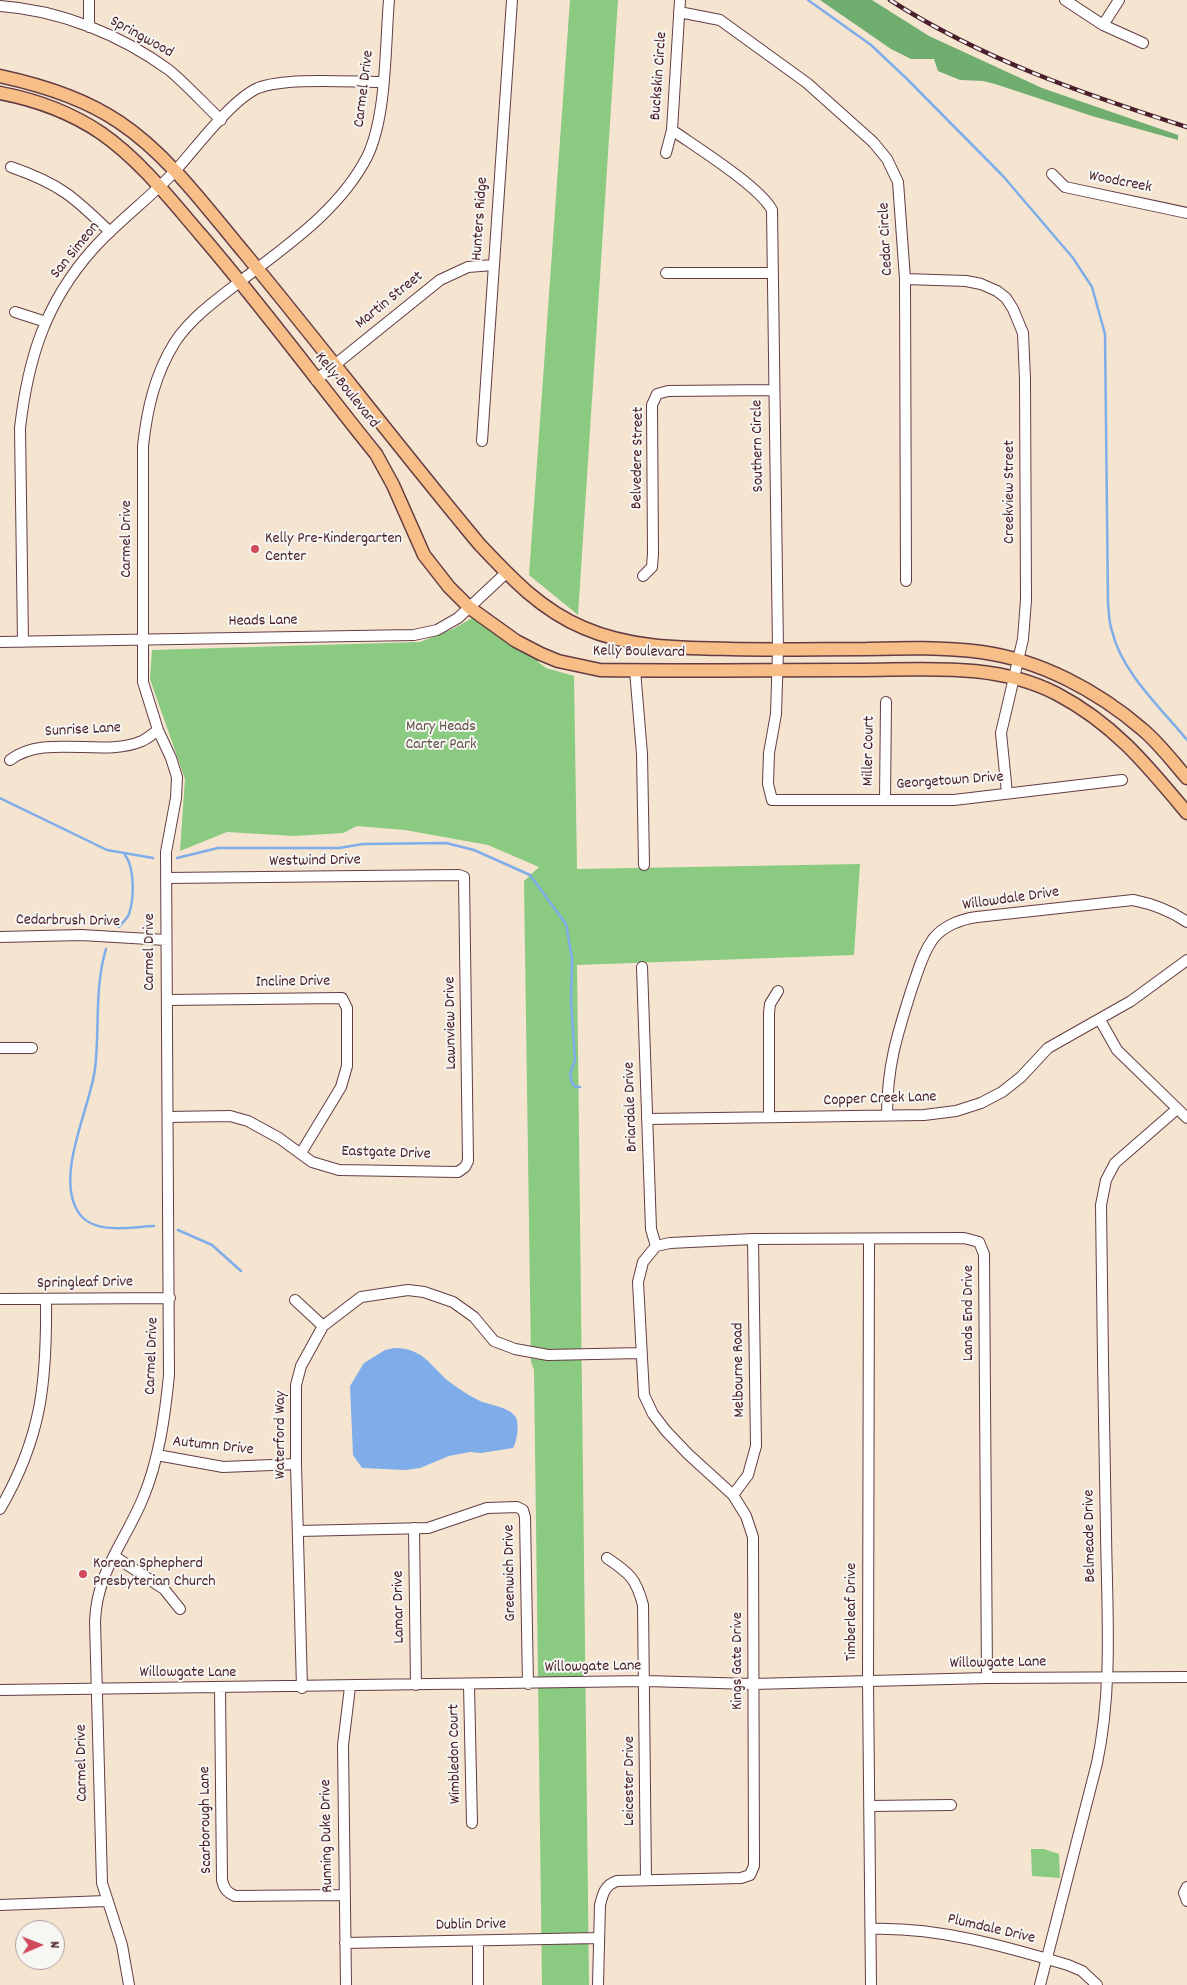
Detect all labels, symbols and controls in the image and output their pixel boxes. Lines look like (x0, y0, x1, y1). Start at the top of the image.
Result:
street label: Springwood (106, 13, 176, 63)
street label: Buckskin Circle (647, 31, 673, 121)
street label: Carmel Drive (351, 49, 379, 129)
street label: Woodcreek (1087, 167, 1153, 199)
street label: Hunters Ridge (468, 176, 494, 262)
street label: Cedar Circle (875, 202, 899, 276)
street label: San Simeon (47, 218, 105, 284)
street label: Martin Street (352, 268, 428, 334)
street label: Kelly Boulevard (310, 349, 382, 433)
street label: Southern Circle (749, 400, 769, 492)
street label: Belvedere Street (629, 407, 649, 509)
street label: Creekview Street (1001, 440, 1021, 544)
street label: Carmel Drive (118, 500, 138, 578)
place label: Kelly Pre-Kindergarten Center (265, 530, 402, 568)
marker: Kelly Pre-Kindergarten Center (249, 543, 261, 555)
street label: Heads Lane (228, 612, 298, 632)
street label: Kelly Boulevard (593, 643, 685, 663)
street label: Miller Court (860, 716, 880, 786)
park label: Mary Heads Carter Park (405, 718, 477, 756)
street label: Sunrise Lane (44, 719, 122, 743)
street label: Georgetown Drive (896, 769, 1004, 795)
street label: Westwind Drive (269, 852, 361, 872)
street label: Willowdale Drive (961, 884, 1061, 916)
street label: Cedarbrush Drive (16, 911, 120, 933)
street label: Carmel Drive (141, 913, 161, 991)
street label: Incline Drive (256, 973, 330, 993)
street label: Lawnview Drive (442, 976, 462, 1070)
street label: Briardale Drive (621, 1062, 643, 1152)
street label: Copper Creek Lane (823, 1088, 937, 1112)
street label: Eastgate Drive (341, 1143, 431, 1165)
street label: Lands End Drive (960, 1265, 980, 1361)
street label: Springleaf Drive (37, 1274, 133, 1294)
street label: Carmel Drive (142, 1317, 164, 1395)
street label: Melbourne Road (730, 1322, 750, 1418)
street label: Waterford Way (272, 1391, 292, 1479)
street label: Autumn Drive (172, 1433, 254, 1461)
street label: Belmeade Drive (1081, 1489, 1101, 1583)
street label: Greenwich Drive (501, 1524, 521, 1622)
place label: Korean Sphepherd Presbyterian Church (93, 1555, 216, 1593)
street label: Timberleaf Drive (843, 1563, 863, 1661)
marker: Korean Sphepherd Presbyterian Church (77, 1568, 89, 1580)
street label: Lamar Drive (390, 1570, 410, 1644)
street label: Kings Gate Drive (729, 1612, 749, 1710)
street label: Willowgate Lane (949, 1654, 1047, 1674)
street label: Willowgate Lane (544, 1658, 642, 1678)
street label: Willowgate Lane (140, 1664, 236, 1684)
street label: Wimbledon Court (446, 1704, 466, 1804)
street label: Carmel Drive (73, 1724, 93, 1802)
street label: Leicester Drive (621, 1736, 641, 1826)
street label: Scarborough Lane (196, 1766, 218, 1874)
street label: Running Duke Drive (317, 1779, 339, 1893)
street label: Plumdale Drive (945, 1911, 1037, 1949)
street label: Dublin Drive (435, 1916, 507, 1936)
north arrow (15, 1920, 65, 1970)
text: N (44, 1941, 64, 1948)

